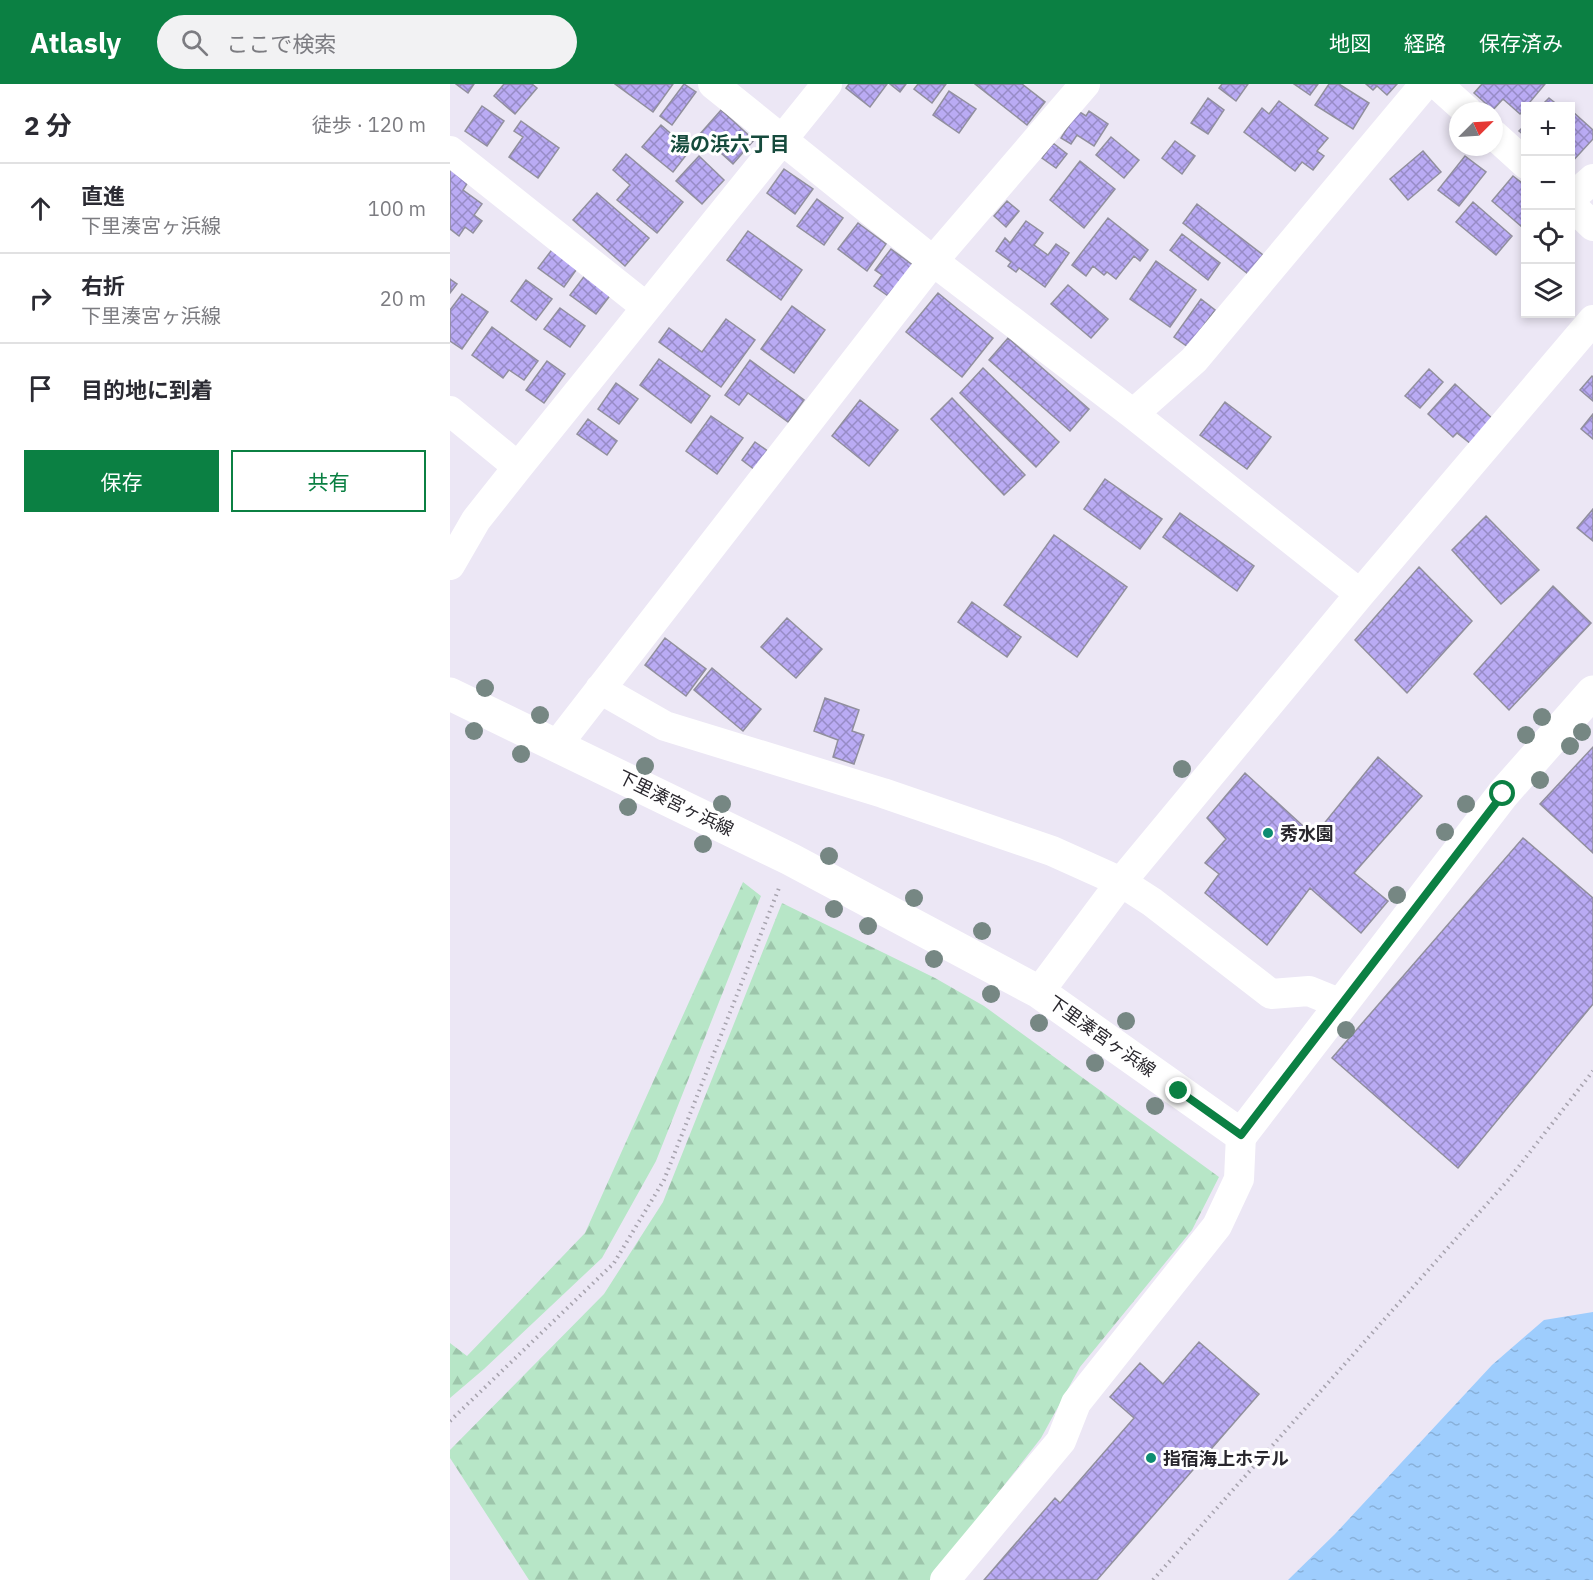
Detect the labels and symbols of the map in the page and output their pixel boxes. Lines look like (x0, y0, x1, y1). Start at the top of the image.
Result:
north arrow (1449, 102, 1503, 156)
district label: 湯の浜六丁目 (670, 130, 790, 157)
street label: 下里湊宮ヶ浜線 (614, 765, 738, 841)
route start (1489, 780, 1515, 806)
place label: 秀水園 (1280, 822, 1334, 845)
marker: 秀水園 (1261, 826, 1275, 840)
street label: 下里湊宮ヶ浜線 (1044, 990, 1160, 1082)
route end (1165, 1077, 1191, 1103)
place label: 指宿海上ホテル (1163, 1447, 1289, 1470)
marker: 指宿海上ホテル (1144, 1451, 1158, 1465)

